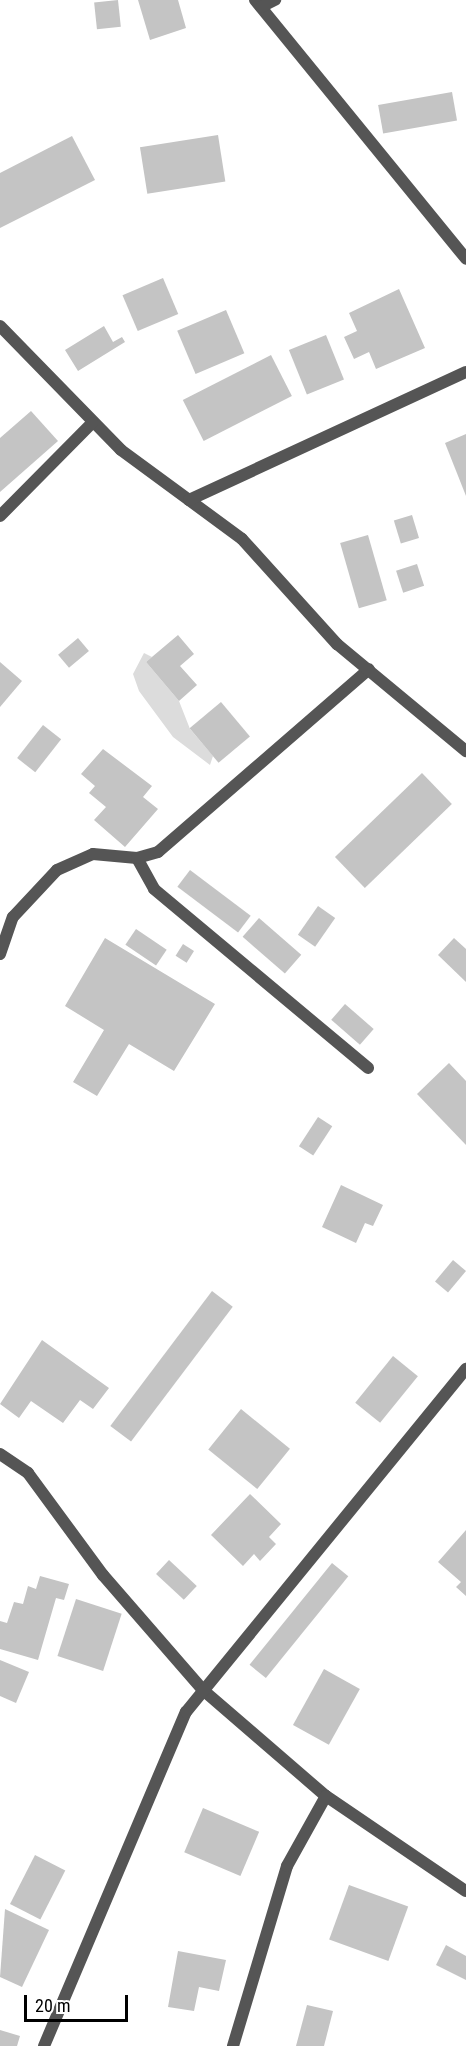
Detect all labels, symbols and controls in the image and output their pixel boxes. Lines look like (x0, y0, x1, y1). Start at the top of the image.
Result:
scale bar (27, 1983, 130, 2021)
text: 20 m (35, 1995, 70, 2016)

